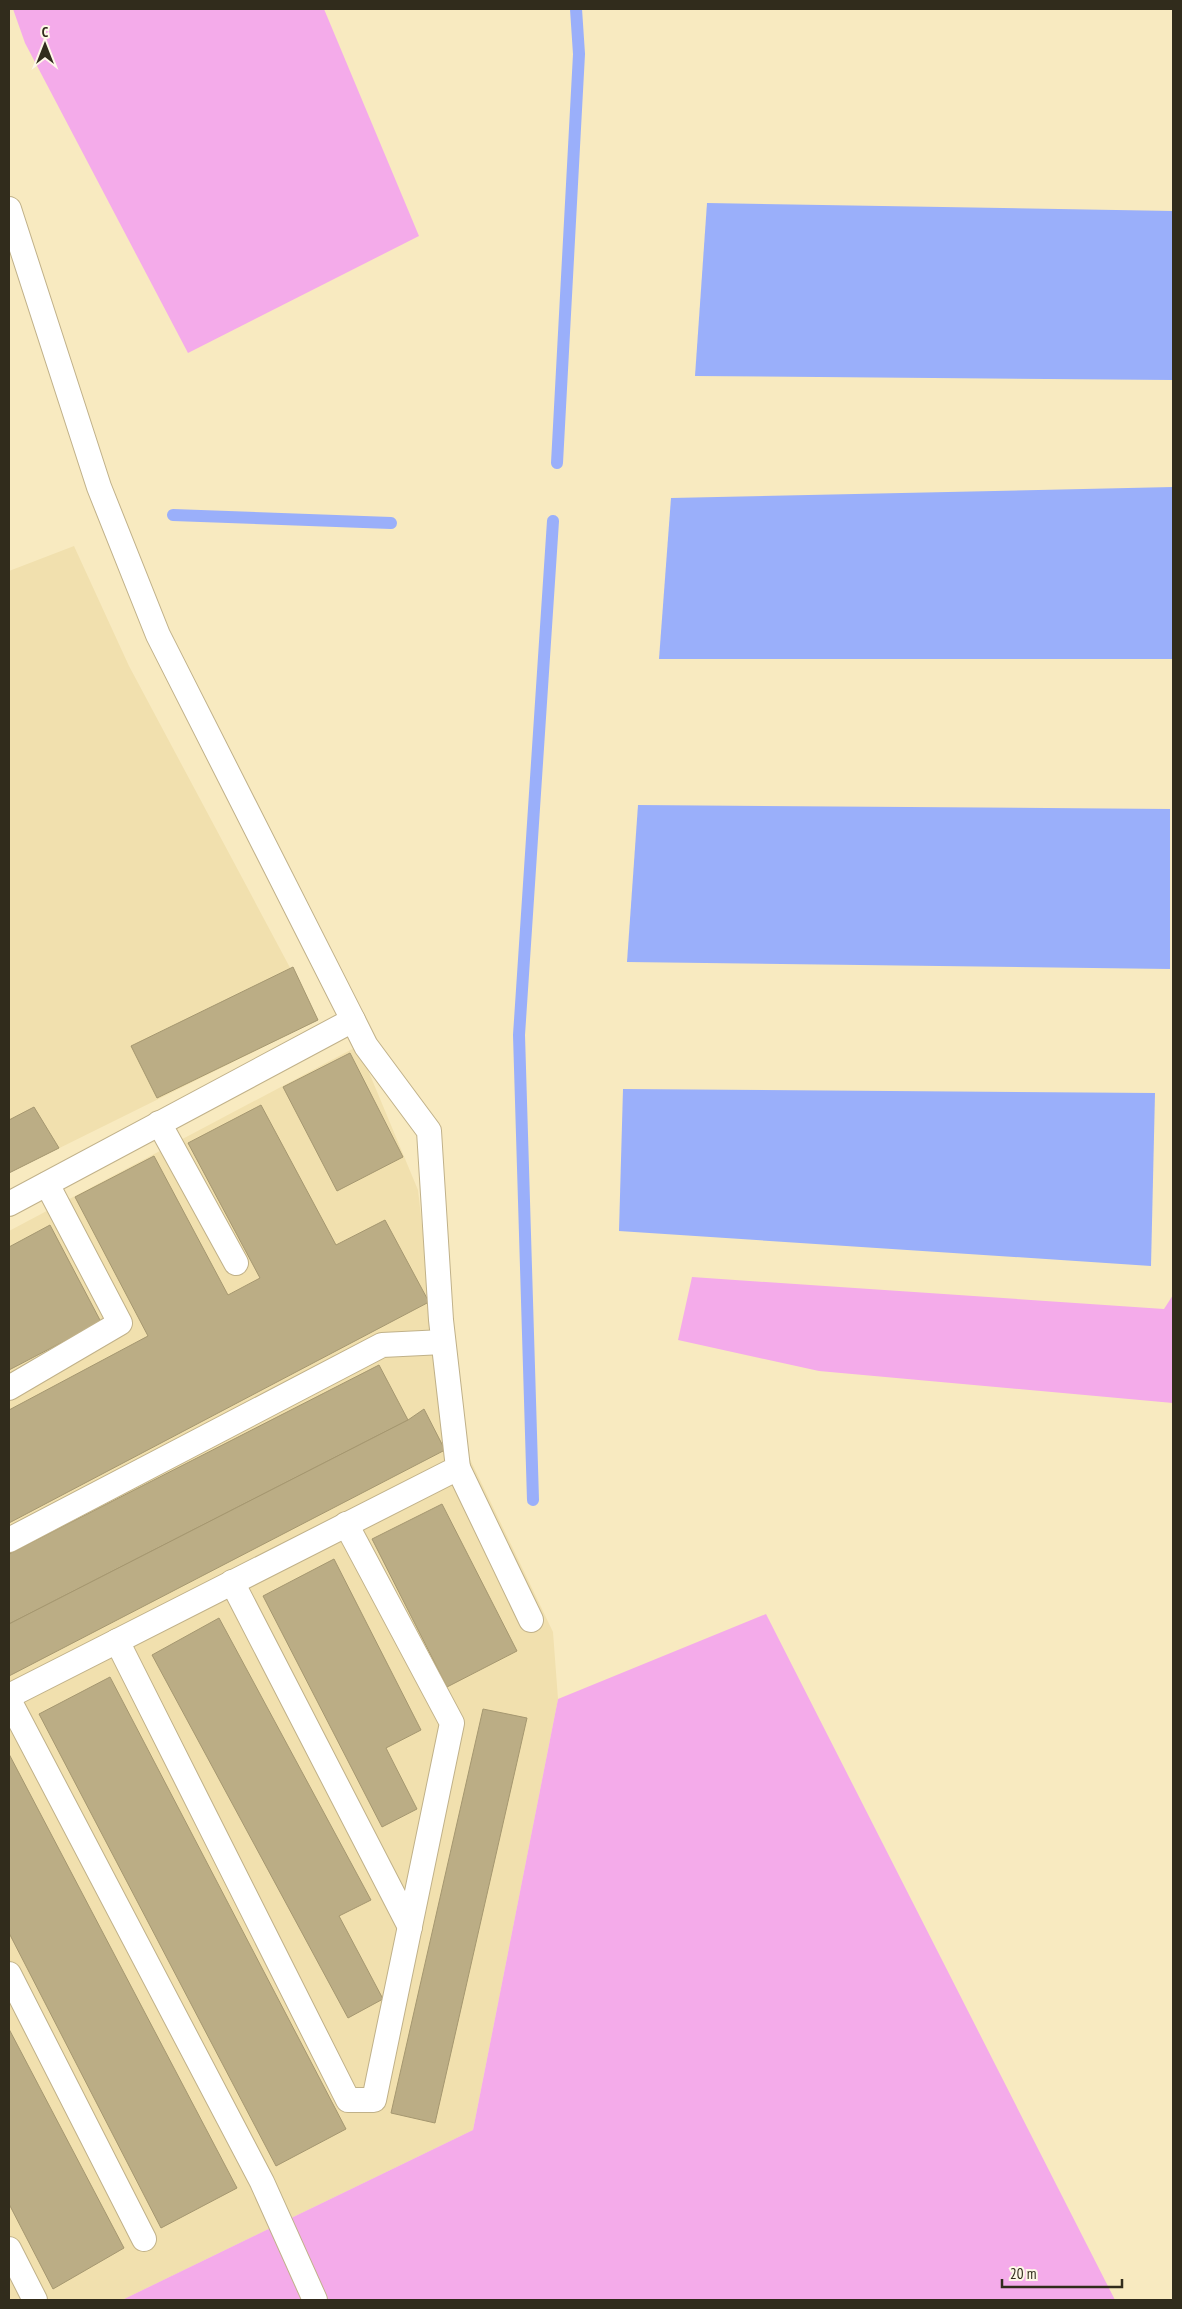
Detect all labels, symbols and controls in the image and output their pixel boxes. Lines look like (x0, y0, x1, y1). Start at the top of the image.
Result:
north arrow (20, 20, 70, 70)
text: С (42, 23, 49, 41)
scale bar (1002, 2256, 1122, 2288)
text: 20 m (1010, 2264, 1036, 2283)

